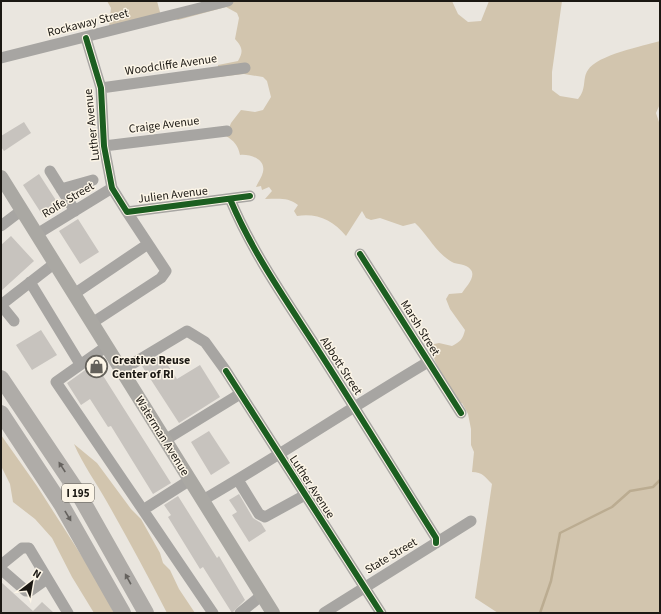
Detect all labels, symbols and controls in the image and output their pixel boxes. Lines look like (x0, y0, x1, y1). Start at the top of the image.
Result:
street label: Rockaway Street (46, 5, 130, 41)
street label: Woodcliffe Avenue (124, 50, 218, 80)
street label: Luther Avenue (80, 88, 104, 162)
street label: Craige Avenue (128, 112, 200, 138)
street label: Rolfe Street (39, 178, 97, 222)
street label: Julien Avenue (137, 182, 209, 208)
street label: Marsh Street (396, 297, 444, 359)
street label: Abbott Street (316, 334, 366, 398)
place label: Creative Reuse Center of RI (112, 352, 190, 383)
shop icon: Creative Reuse Center of RI (83, 354, 109, 380)
street label: Waterman Avenue (131, 393, 193, 479)
street label: Luther Avenue (285, 452, 339, 522)
one-way arrow (58, 462, 66, 472)
road number: I 195 (62, 484, 94, 502)
one-way arrow (65, 510, 72, 522)
street label: State Street (362, 534, 420, 578)
north arrow (12, 562, 52, 602)
text: N (30, 566, 44, 582)
one-way arrow (125, 573, 131, 584)

